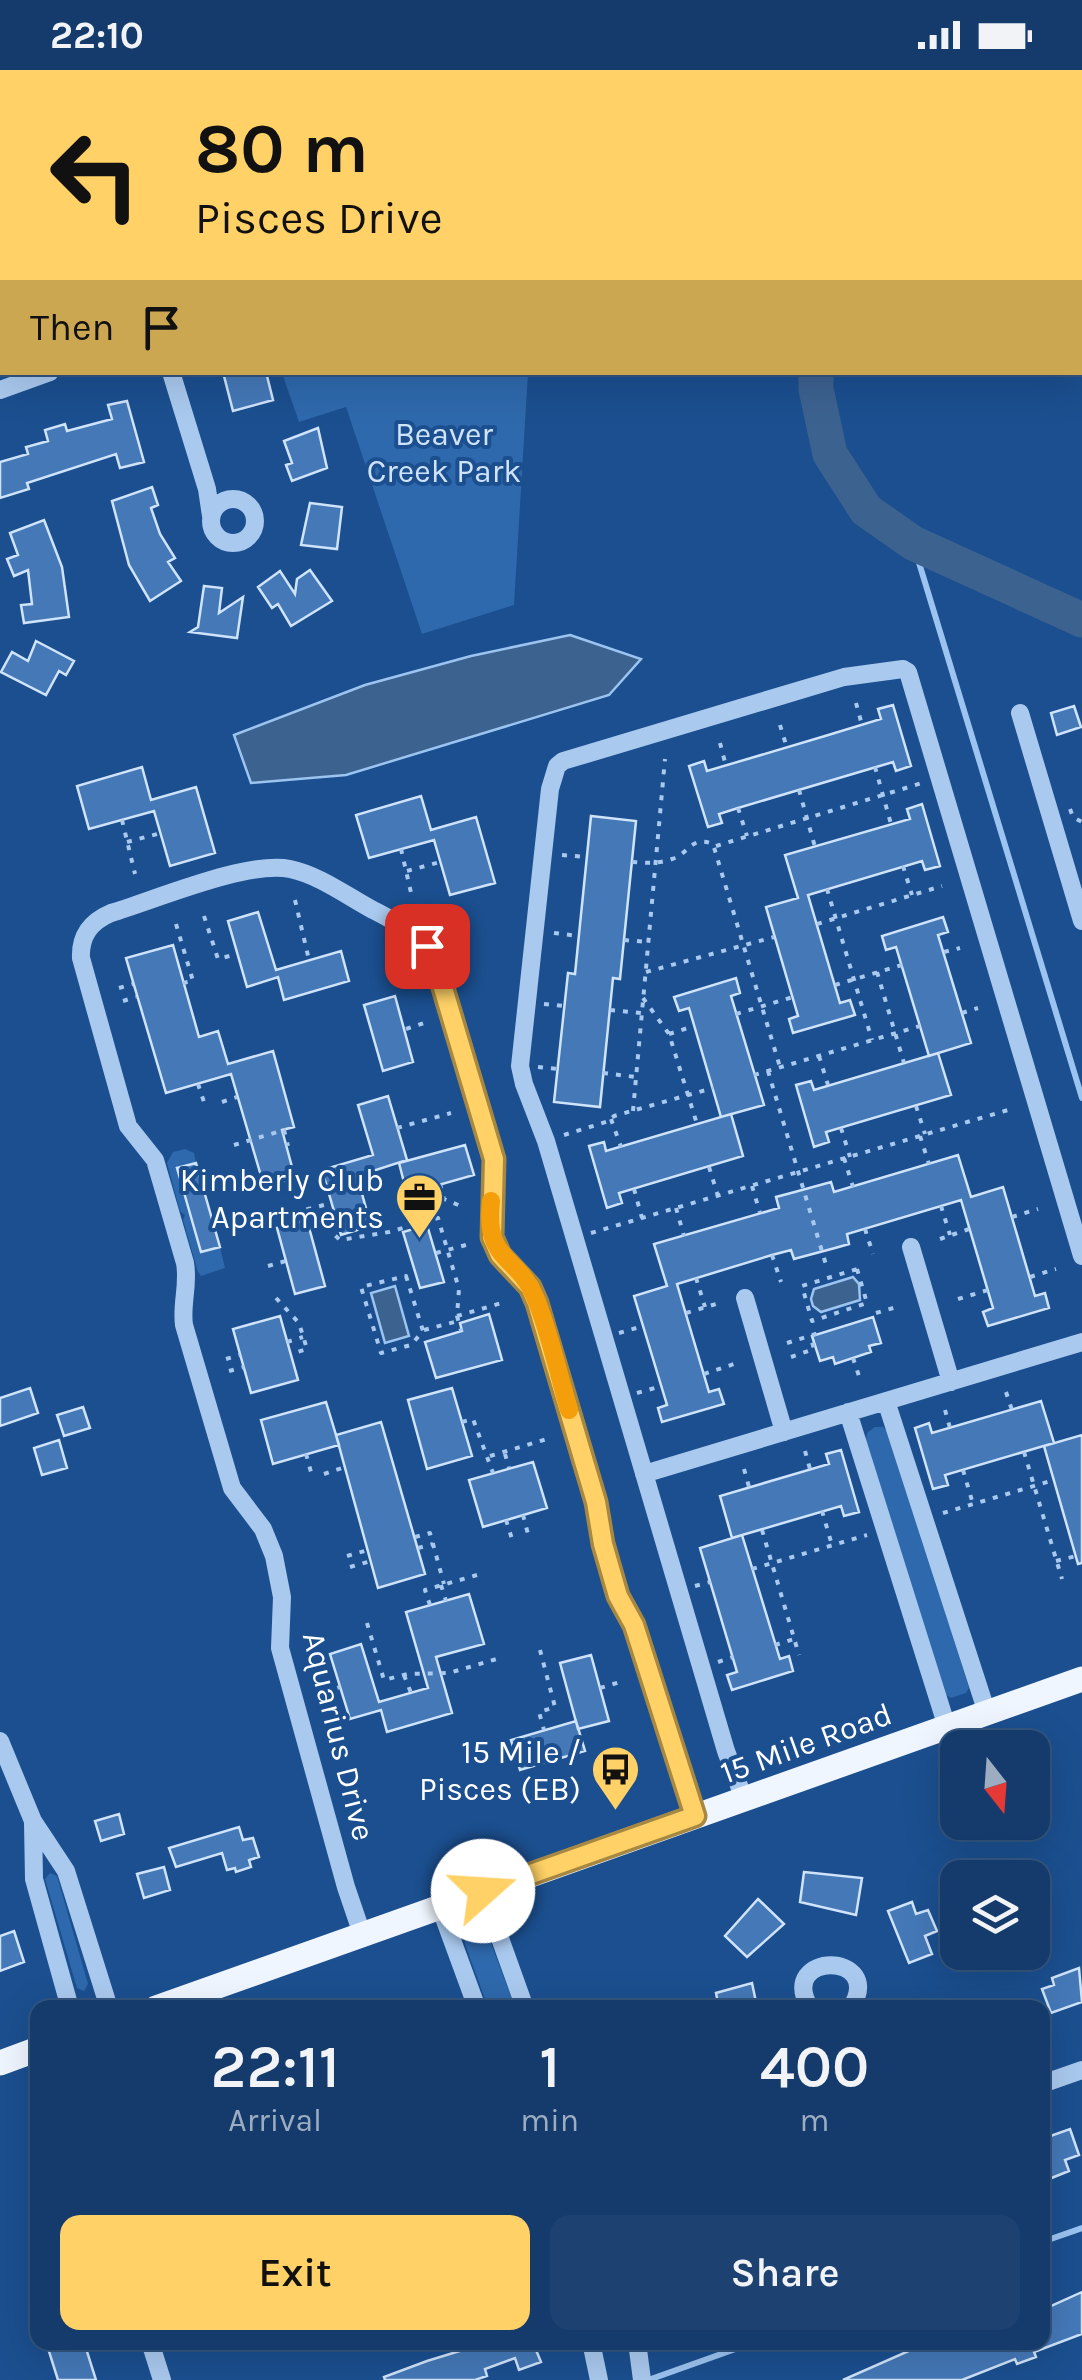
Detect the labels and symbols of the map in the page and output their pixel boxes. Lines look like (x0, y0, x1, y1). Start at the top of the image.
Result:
park label: Beaver Creek Park (367, 416, 521, 490)
pin (385, 904, 470, 989)
place label: Kimberly Club Apartments (180, 1162, 384, 1236)
office icon: Kimberly Club Apartments (393, 1172, 445, 1240)
street label: Aquarius Drive (295, 1628, 382, 1844)
street label: 15 Mile Road (715, 1695, 897, 1792)
north arrow (940, 1730, 1050, 1840)
place label: 15 Mile / Pisces (EB) (419, 1734, 581, 1808)
bus stop icon: 15 Mile / Pisces (EB) (590, 1744, 642, 1812)
position arrow (431, 1839, 535, 1943)

